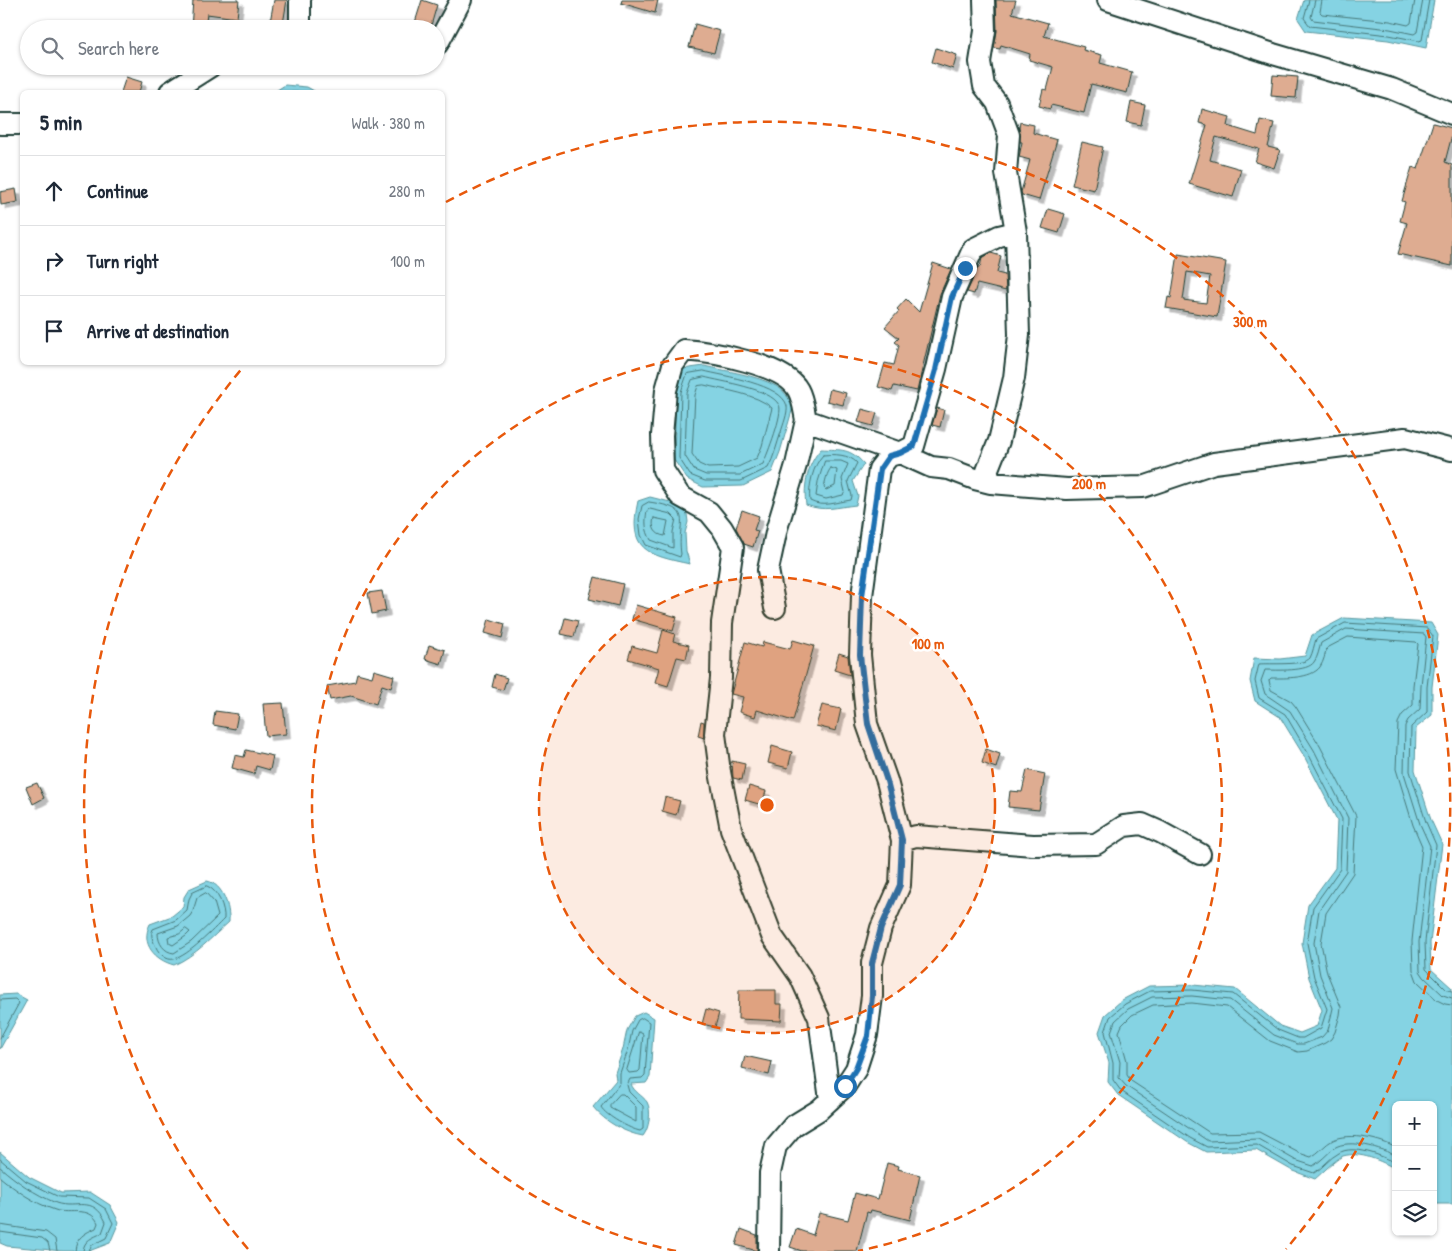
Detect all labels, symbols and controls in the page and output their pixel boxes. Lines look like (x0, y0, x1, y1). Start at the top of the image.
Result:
search box (20, 20, 445, 75)
icon: search (38, 34, 66, 62)
text: Search here (78, 35, 159, 61)
text: 5 min (40, 108, 82, 137)
text: Walk · 380 m (352, 112, 425, 134)
icon: ahead (40, 177, 68, 205)
text: Continue (87, 178, 148, 204)
text: 280 m (389, 180, 425, 202)
icon: right (40, 247, 68, 275)
text: Turn right (87, 248, 158, 274)
text: 100 m (390, 250, 425, 272)
route end (954, 257, 977, 280)
text: 300 m (1233, 311, 1267, 332)
icon: arrive (40, 317, 68, 345)
text: Arrive at destination (87, 318, 229, 344)
text: 200 m (1072, 473, 1106, 494)
text: 100 m (912, 633, 944, 654)
centre of rings (758, 796, 776, 814)
route start (834, 1075, 857, 1098)
map controls (1392, 1101, 1437, 1236)
button: + (1392, 1101, 1437, 1146)
button: − (1392, 1146, 1437, 1191)
button: layers (1392, 1191, 1437, 1236)

